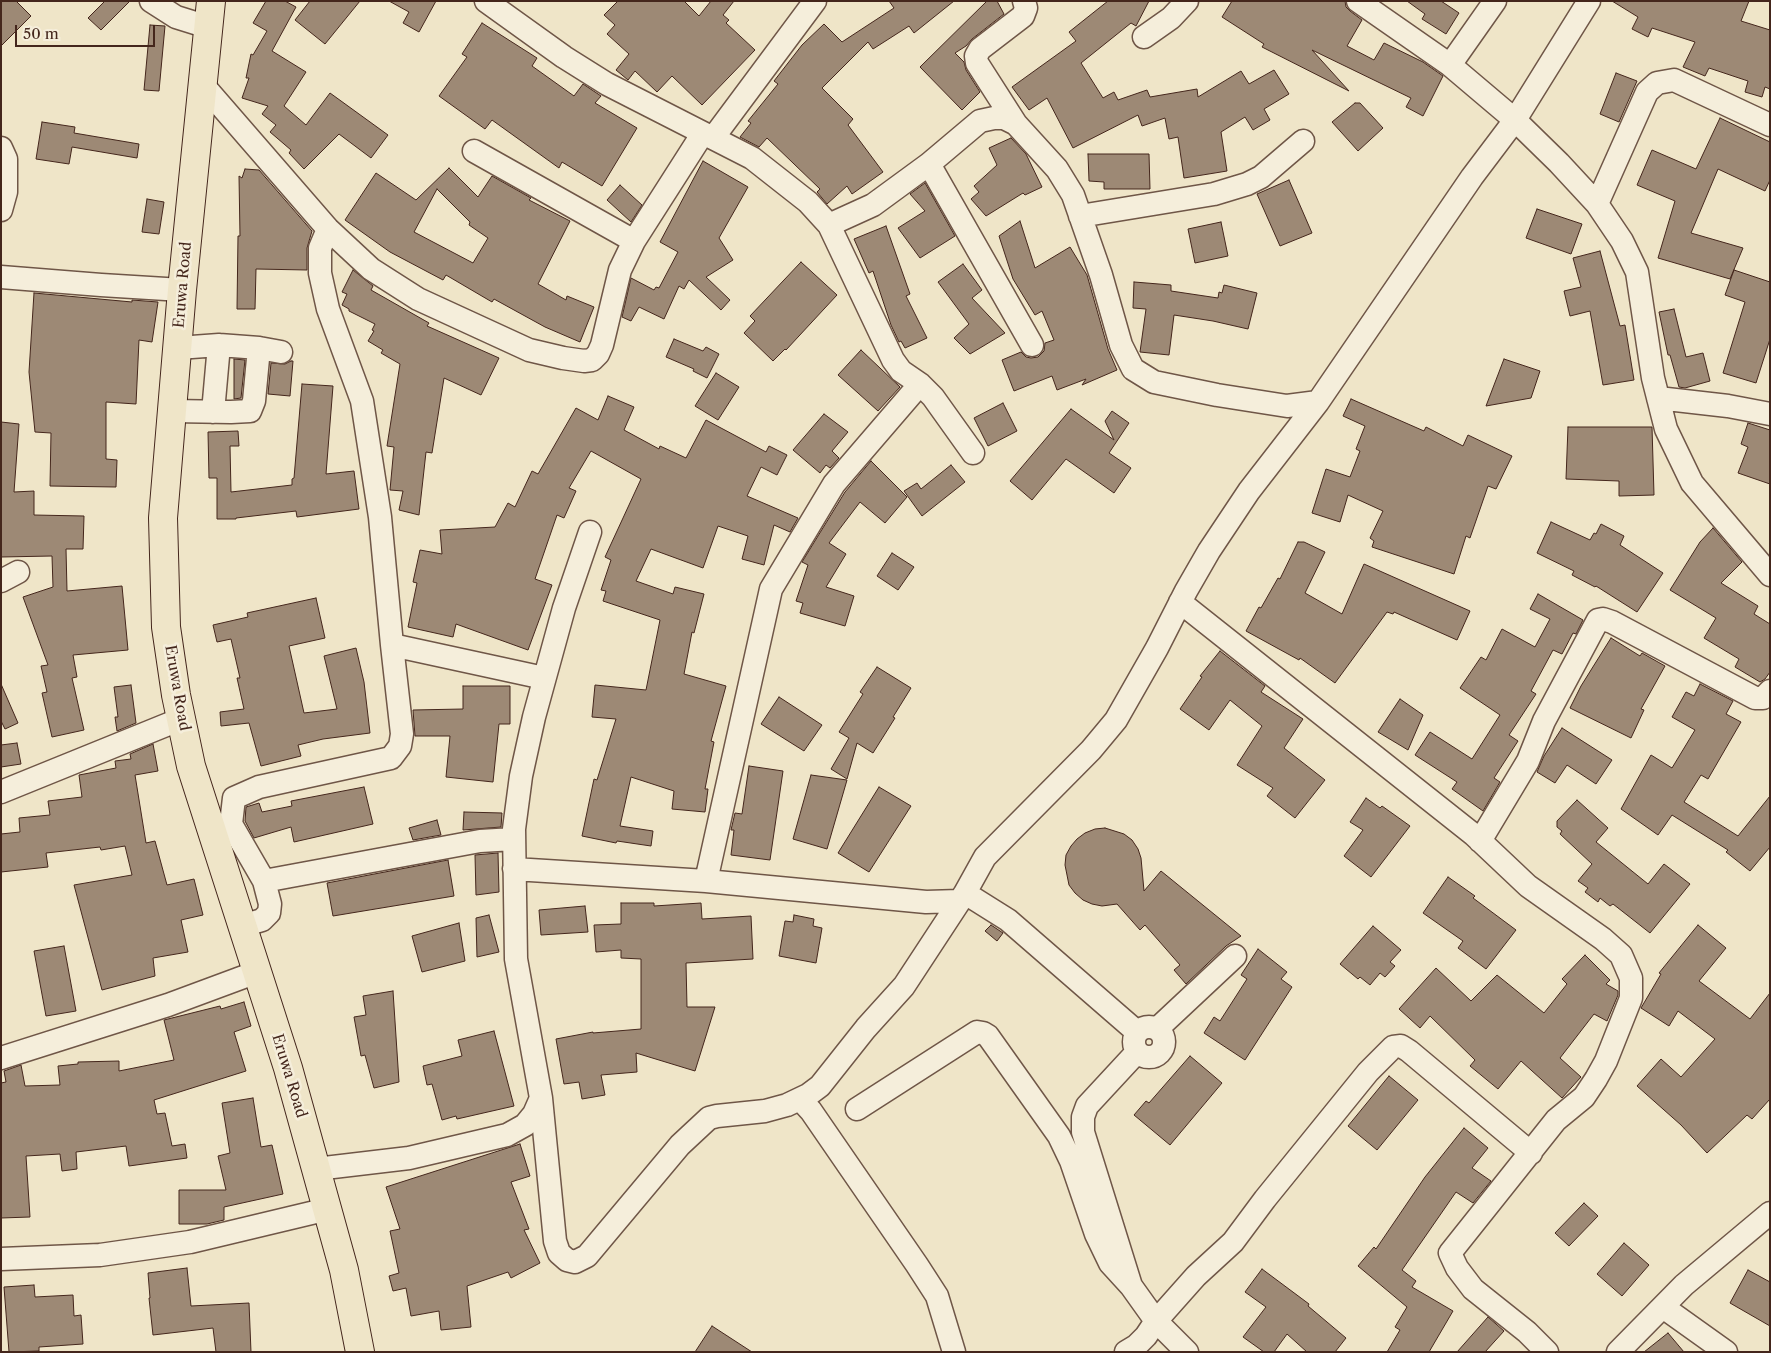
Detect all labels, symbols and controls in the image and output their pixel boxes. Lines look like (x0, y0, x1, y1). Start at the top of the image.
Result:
scale bar (18, 15, 158, 47)
text: 50 m (23, 24, 59, 43)
street label: Eruwa Road (170, 241, 196, 329)
street label: Eruwa Road (161, 644, 193, 732)
street label: Eruwa Road (268, 1032, 310, 1120)

